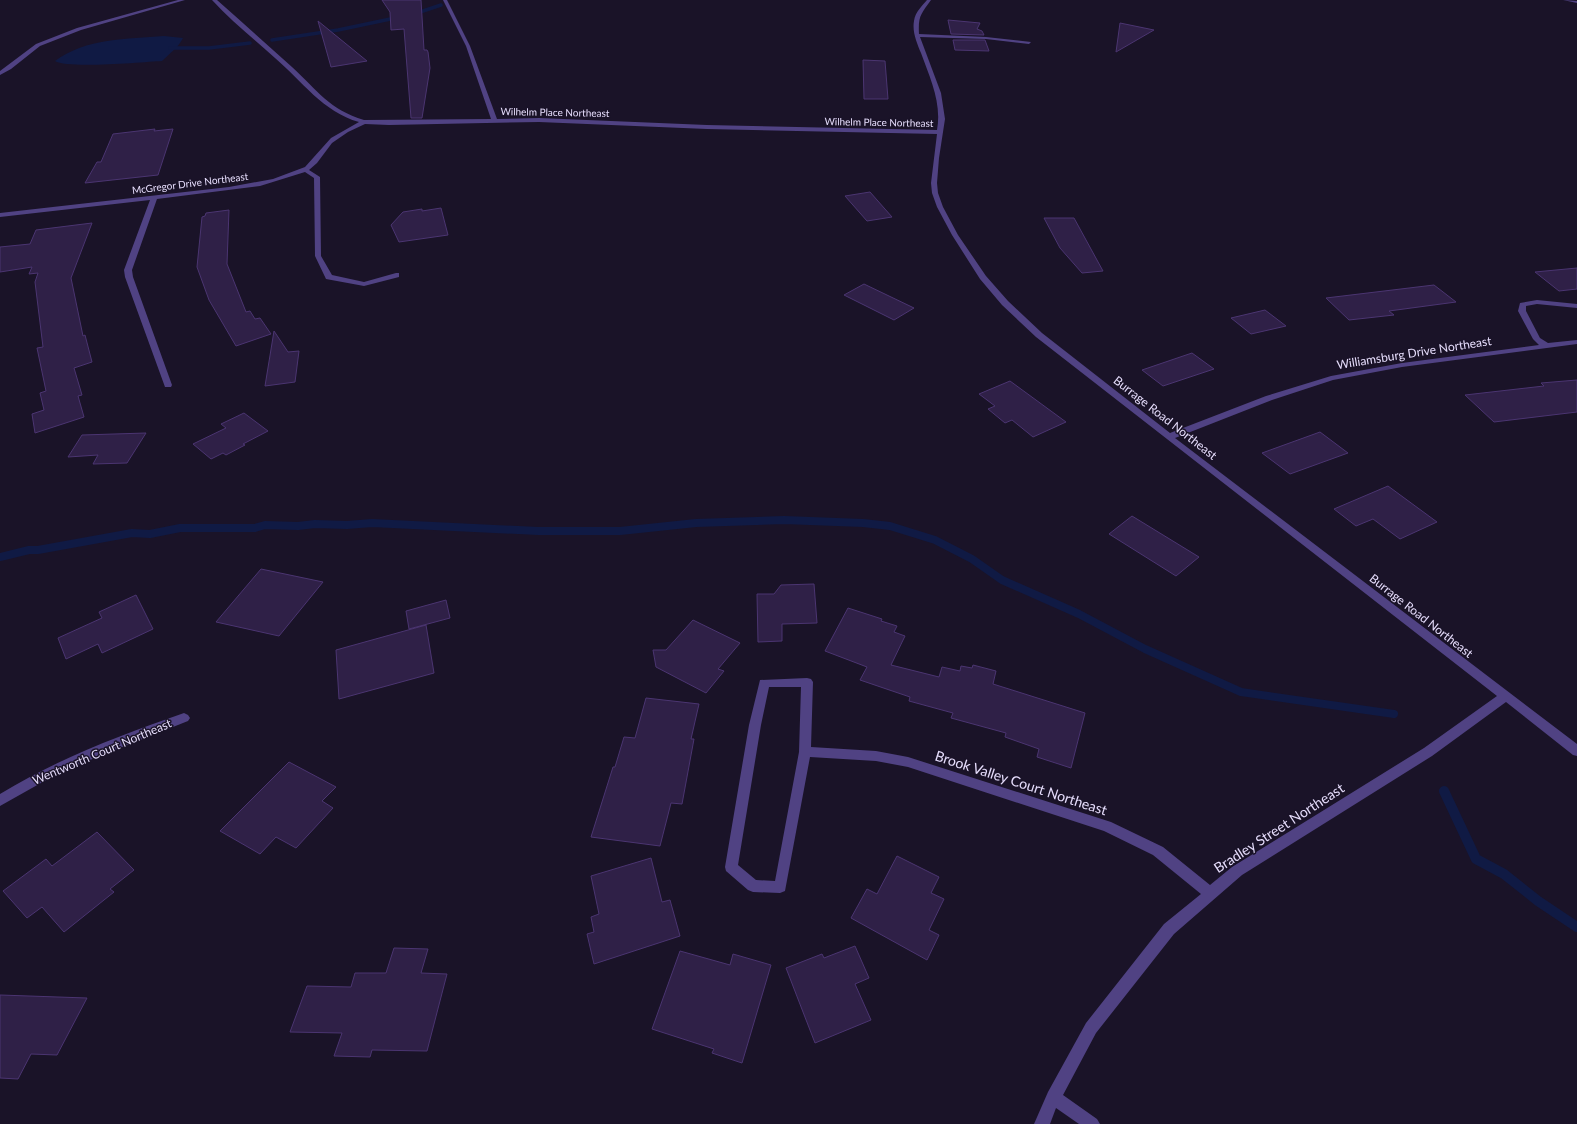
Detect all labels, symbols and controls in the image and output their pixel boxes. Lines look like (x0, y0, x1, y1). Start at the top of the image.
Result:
street label: Wilhelm Place Northeast (500, 105, 610, 119)
street label: Wilhelm Place Northeast (824, 115, 934, 129)
street label: McGregor Drive Northeast (131, 170, 249, 196)
street label: Williamsburg Drive Northeast (1336, 333, 1493, 372)
street label: Burrage Road Northeast (1111, 373, 1221, 463)
street label: Burrage Road Northeast (1367, 571, 1477, 661)
street label: Wentworth Court Northeast (30, 715, 174, 788)
street label: Brook Valley Court Northeast (933, 747, 1109, 818)
street label: Bradley Street Northeast (1210, 779, 1347, 876)

